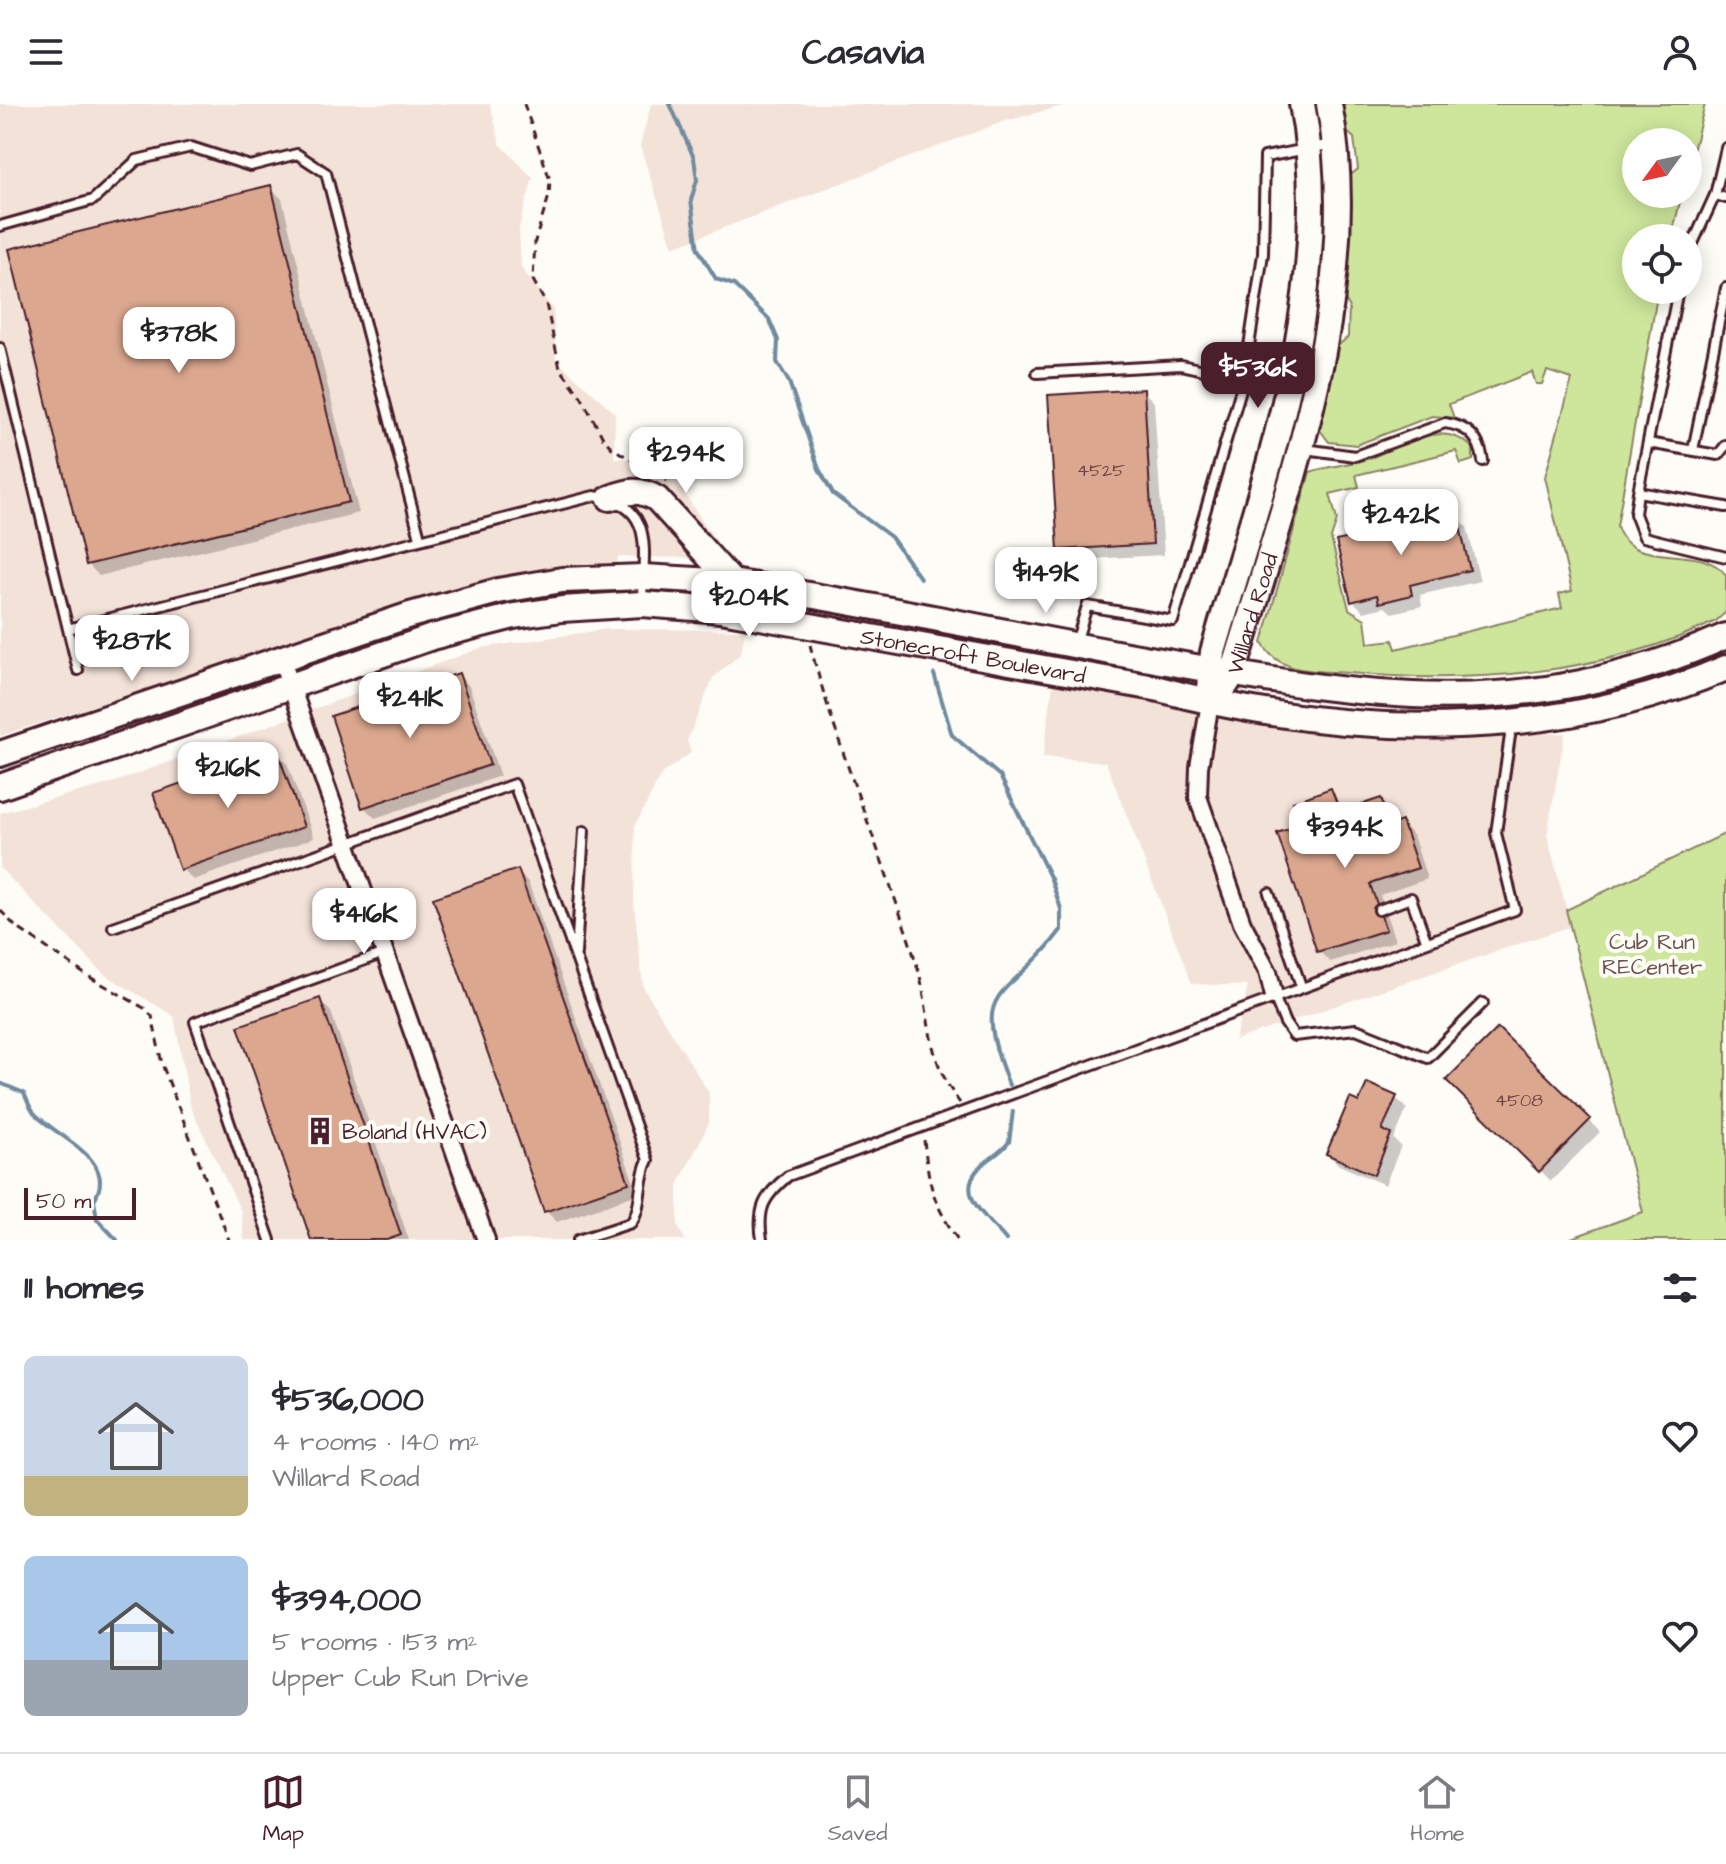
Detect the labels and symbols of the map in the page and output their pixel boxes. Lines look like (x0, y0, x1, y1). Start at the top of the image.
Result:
north arrow (1622, 128, 1702, 208)
pin: $378K (123, 307, 235, 375)
pin: $536K (1202, 342, 1314, 410)
pin: $294K (630, 427, 742, 495)
house number: 4525 (1077, 458, 1125, 483)
pin: $242K (1345, 489, 1457, 557)
pin: $149K (990, 547, 1102, 615)
street label: Willard Road (1220, 550, 1286, 678)
pin: $204K (693, 571, 805, 639)
pin: $287K (76, 615, 188, 683)
street label: Stonecroft Boulevard (858, 621, 1088, 692)
pin: $241K (354, 672, 466, 740)
pin: $216K (172, 742, 284, 810)
pin: $394K (1289, 802, 1401, 870)
pin: $416K (308, 888, 420, 956)
park label: Cub Run RECenter (1602, 927, 1702, 983)
house number: 4508 (1495, 1088, 1543, 1113)
building icon: Boland (HVAC) (305, 1116, 335, 1146)
place label: Boland (HVAC) (342, 1117, 487, 1148)
scale bar (24, 1184, 136, 1220)

